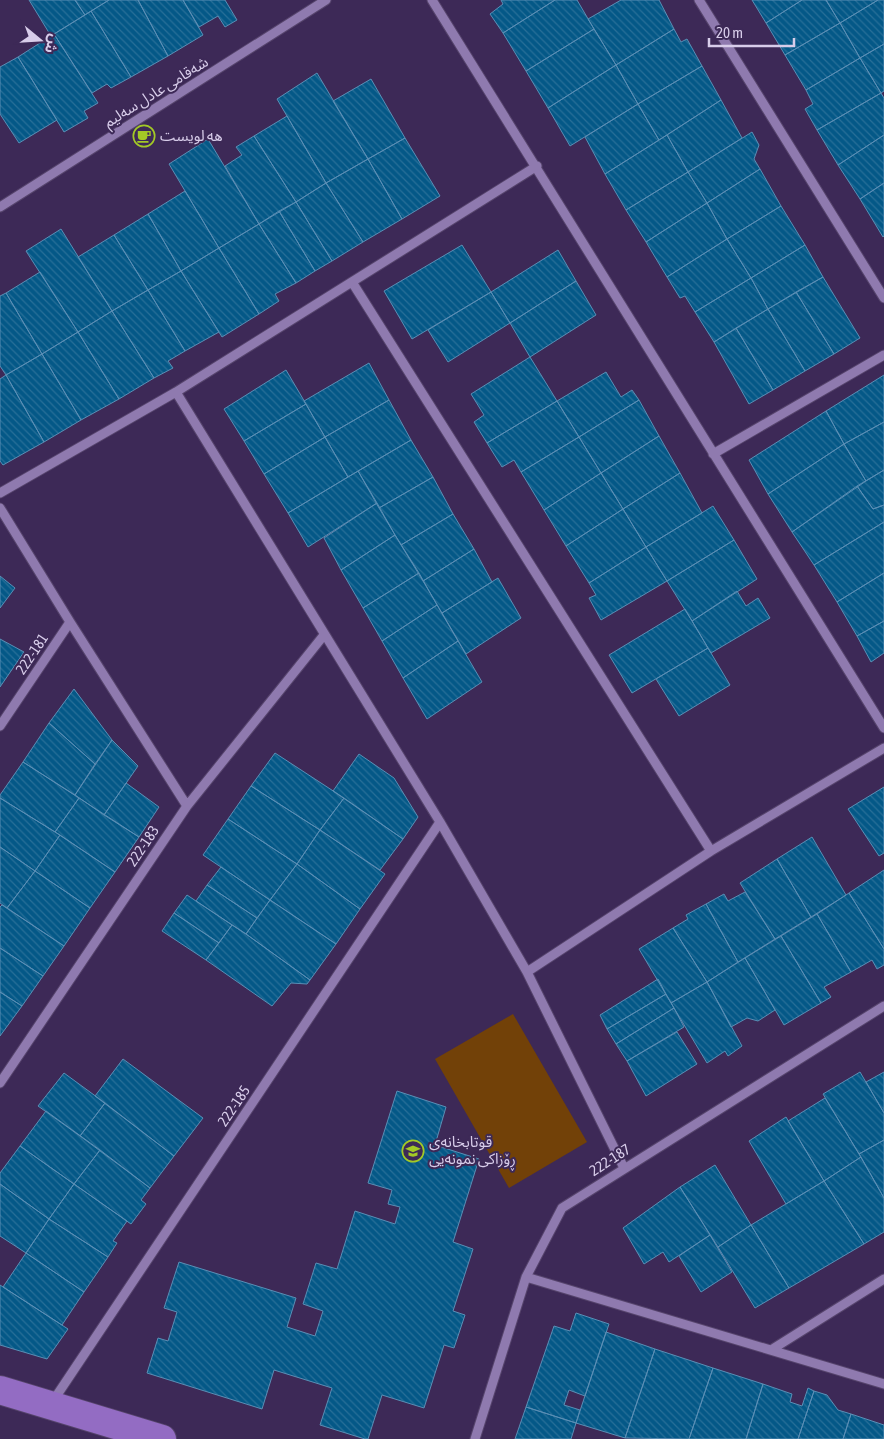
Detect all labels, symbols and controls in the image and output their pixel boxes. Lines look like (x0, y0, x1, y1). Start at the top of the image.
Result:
north arrow (15, 15, 65, 65)
scale bar (709, 15, 794, 47)
text: 20 m (716, 24, 743, 41)
text: ش (42, 32, 63, 56)
street label: شەقامی عادل سەلیم (101, 53, 213, 133)
cafe icon: هه لويست (132, 124, 156, 148)
place label: هه لويست (160, 127, 223, 145)
street label: 222-181 (12, 630, 51, 677)
street label: 222-183 (123, 822, 162, 869)
street label: 222-185 (214, 1082, 253, 1129)
place label: قوتابخانەی ڕۆزاکی نمونەیی (429, 1133, 516, 1171)
school or university icon: قوتابخانەی ڕۆزاکی نمونەیی (401, 1139, 425, 1163)
street label: 222-187 (586, 1140, 633, 1179)

